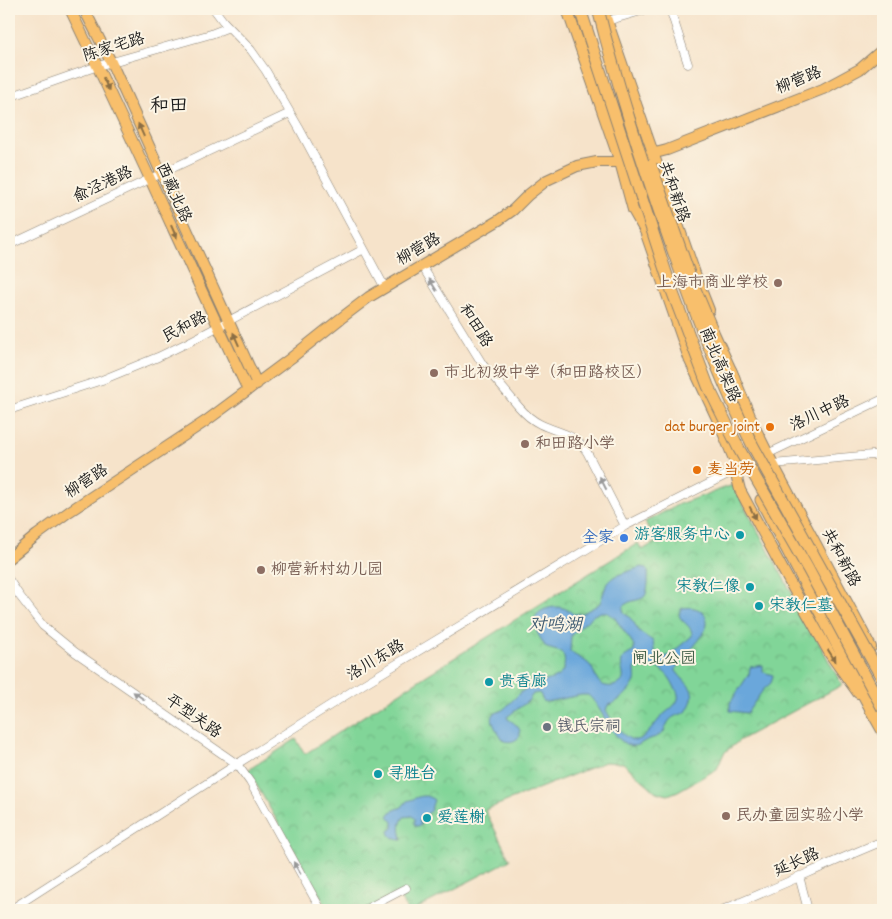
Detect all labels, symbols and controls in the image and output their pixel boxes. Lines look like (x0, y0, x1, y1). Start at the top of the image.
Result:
street label: 陈家宅路 (80, 28, 148, 68)
street label: 柳营路 (772, 61, 826, 101)
one-way arrow (103, 77, 111, 91)
district label: 和田 (150, 94, 188, 121)
one-way arrow (137, 123, 145, 137)
street label: 共和新路 (652, 158, 694, 226)
street label: 西藏北路 (149, 159, 197, 227)
street label: 俞泾港路 (69, 161, 137, 209)
one-way arrow (170, 225, 178, 239)
street label: 柳营路 (392, 228, 446, 272)
place label: 上海市商业学校 (656, 272, 768, 295)
marker: 上海市商业学校 (772, 277, 784, 289)
one-way arrow (429, 278, 438, 291)
street label: 和田路 (453, 300, 497, 352)
street label: 民和路 (158, 307, 212, 349)
street label: 南北高架路 (693, 324, 745, 406)
one-way arrow (232, 332, 240, 346)
place label: 市北初级中学（和田路校区） (444, 362, 652, 385)
marker: 市北初级中学（和田路校区） (428, 367, 440, 379)
street label: 洛川中路 (786, 390, 854, 438)
place label: dat burger joint (664, 416, 760, 439)
marker: dat burger joint (764, 421, 776, 433)
place label: 和田路小学 (535, 433, 615, 456)
marker: 和田路小学 (519, 438, 531, 450)
street label: 柳营路 (61, 459, 113, 505)
place label: 麦当劳 (707, 459, 755, 482)
marker: 麦当劳 (691, 464, 703, 476)
one-way arrow (599, 475, 607, 490)
one-way arrow (749, 506, 757, 521)
place label: 游客服务中心 (634, 524, 730, 547)
street label: 共和新路 (815, 524, 865, 592)
place label: 全家 (582, 527, 614, 550)
marker: 游客服务中心 (734, 529, 746, 541)
marker: 全家 (618, 532, 630, 544)
place label: 柳营新村幼儿园 (271, 559, 383, 582)
marker: 柳营新村幼儿园 (255, 564, 267, 576)
place label: 宋教仁像 (676, 576, 740, 599)
marker: 宋教仁像 (744, 581, 756, 593)
place label: 宋教仁墓 (769, 595, 833, 618)
marker: 宋教仁墓 (753, 600, 765, 612)
water label: 对鸣湖 (528, 614, 584, 639)
street label: 洛川东路 (343, 635, 409, 687)
park label: 闸北公园 (632, 648, 696, 671)
one-way arrow (827, 649, 837, 662)
place label: 贵香廊 (499, 671, 547, 694)
marker: 贵香廊 (483, 676, 495, 688)
street label: 平型关路 (160, 689, 226, 745)
one-way arrow (132, 691, 146, 701)
place label: 钱氏宗祠 (557, 716, 621, 739)
marker: 钱氏宗祠 (541, 721, 553, 733)
place label: 寻胜台 (388, 763, 436, 786)
marker: 寻胜台 (372, 768, 384, 780)
place label: 民办童园实验小学 (736, 805, 864, 828)
place label: 爱莲榭 (437, 807, 485, 830)
marker: 民办童园实验小学 (720, 810, 732, 822)
marker: 爱莲榭 (421, 812, 433, 824)
street label: 延长路 (770, 843, 824, 883)
one-way arrow (293, 860, 301, 875)

